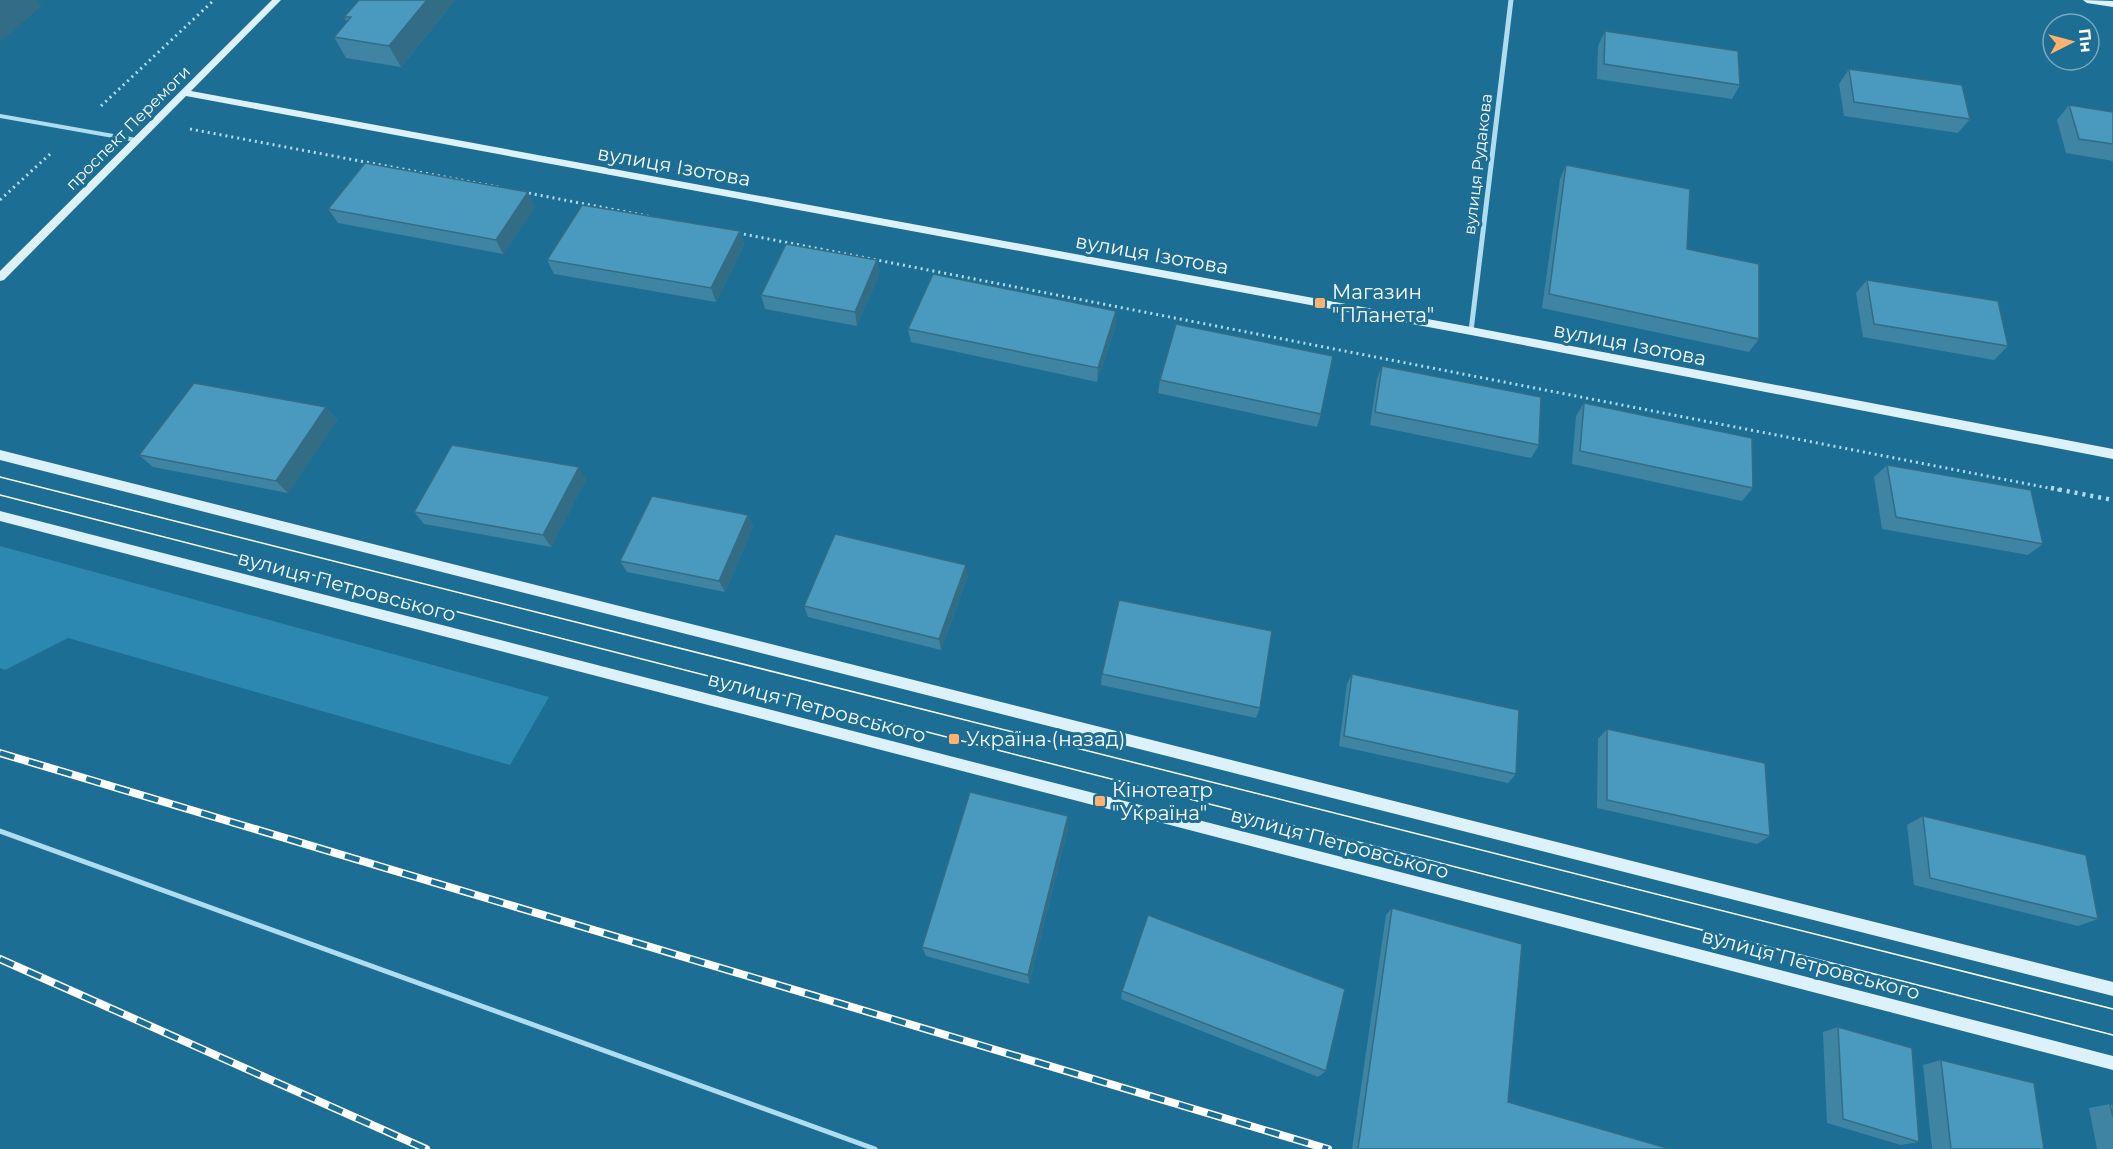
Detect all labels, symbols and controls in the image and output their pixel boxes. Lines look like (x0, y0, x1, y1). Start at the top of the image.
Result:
north arrow (2041, 12, 2101, 72)
text: Пн (2075, 28, 2096, 53)
street label: проспект Перемоги (62, 62, 194, 194)
street label: вулиця Рудакова (1460, 92, 1496, 236)
street label: вулиця Ізотова (596, 141, 752, 191)
street label: вулиця Ізотова (1074, 229, 1230, 279)
place label: Магазин "Планета" (1332, 280, 1434, 327)
marker: Магазин "Планета" (1313, 296, 1327, 310)
street label: вулиця Ізотова (1552, 317, 1708, 371)
street label: вулиця Петровського (235, 545, 459, 627)
street label: вулиця Петровського (705, 666, 929, 748)
place label: Україна (назад) (966, 727, 1125, 751)
marker: Україна (назад) (947, 732, 961, 746)
place label: Кінотеатр "Україна" (1112, 778, 1213, 825)
marker: Кінотеатр "Україна" (1093, 794, 1107, 808)
street label: вулиця Петровського (1228, 802, 1452, 884)
street label: вулиця Петровського (1699, 923, 1923, 1005)

